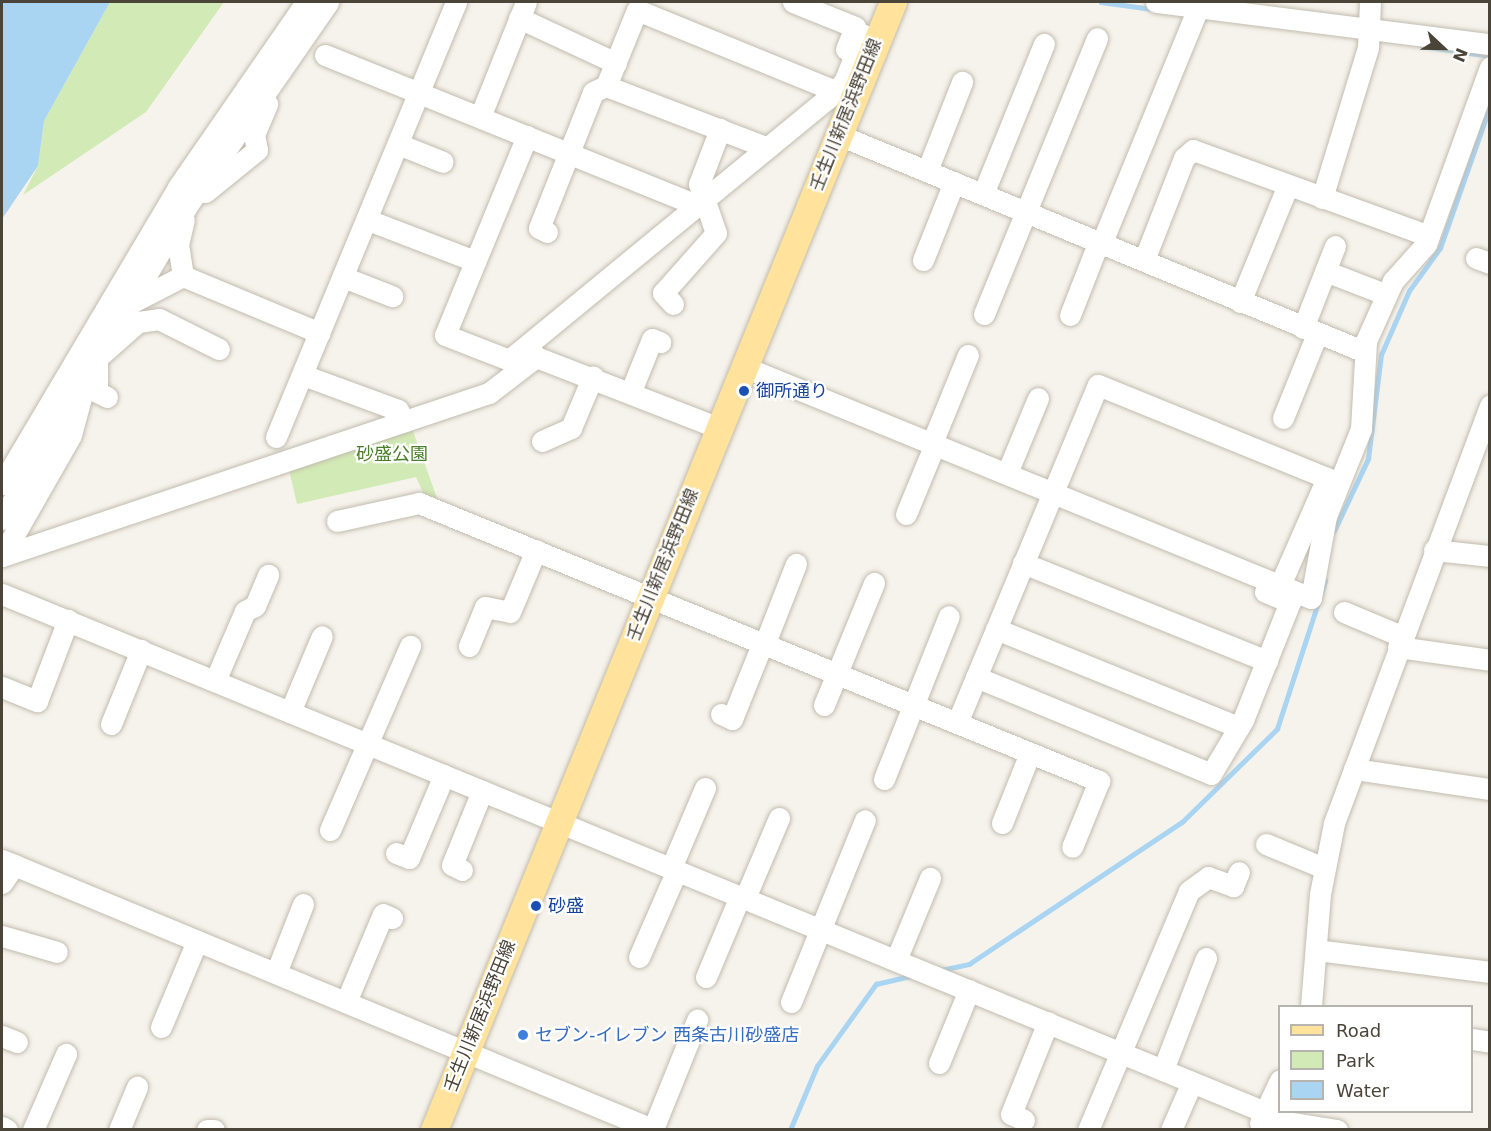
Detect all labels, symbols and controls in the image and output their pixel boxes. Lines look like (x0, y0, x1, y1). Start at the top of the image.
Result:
north arrow (1413, 18, 1473, 78)
street label: 壬生川新居浜野田線 (806, 36, 886, 194)
text: N (1449, 45, 1471, 65)
place label: 御所通り (756, 380, 828, 402)
marker: 御所通り (737, 384, 751, 398)
park label: 砂盛公園 (356, 443, 428, 465)
street label: 壬生川新居浜野田線 (623, 486, 703, 644)
place label: 砂盛 (548, 895, 584, 917)
marker: 砂盛 (529, 899, 543, 913)
street label: 壬生川新居浜野田線 (440, 937, 520, 1095)
legend (1278, 1005, 1473, 1113)
text: Road (1336, 1020, 1381, 1041)
place label: セブン-イレブン 西条古川砂盛店 (535, 1024, 799, 1046)
marker: セブン-イレブン 西条古川砂盛店 (516, 1028, 530, 1042)
text: Park (1336, 1050, 1375, 1071)
text: Water (1336, 1080, 1389, 1101)

